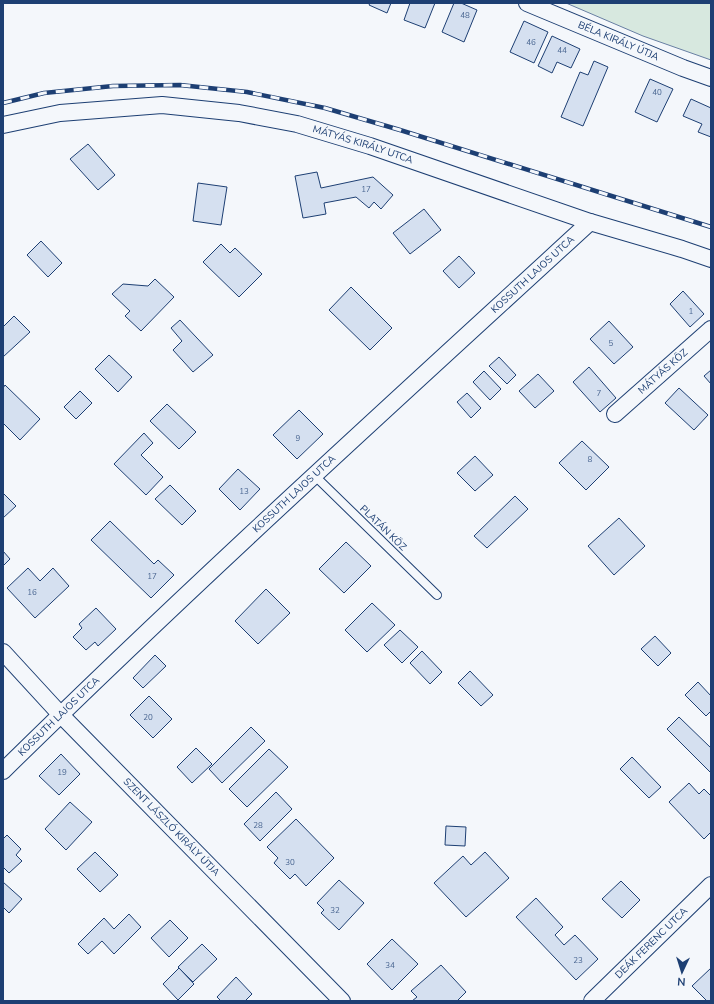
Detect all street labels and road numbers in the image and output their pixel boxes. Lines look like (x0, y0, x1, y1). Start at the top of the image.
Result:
street label: BÉLA KIRÁLY ÚTJA (576, 18, 662, 64)
street label: MÁTYÁS KIRÁLY UTCA (311, 122, 416, 168)
street label: KOSSUTH LAJOS UTCA (488, 232, 578, 316)
street label: MÁTYÁS KÖZ (635, 346, 691, 397)
street label: KOSSUTH LAJOS UTCA (250, 451, 339, 536)
street label: PLATÁN KÖZ (357, 502, 410, 554)
street label: KOSSUTH LAJOS UTCA (15, 673, 103, 759)
street label: SZENT LÁSZLÓ KIRÁLY ÚTJA (120, 775, 223, 880)
street label: DEÁK FERENC UTCA (613, 905, 691, 981)

